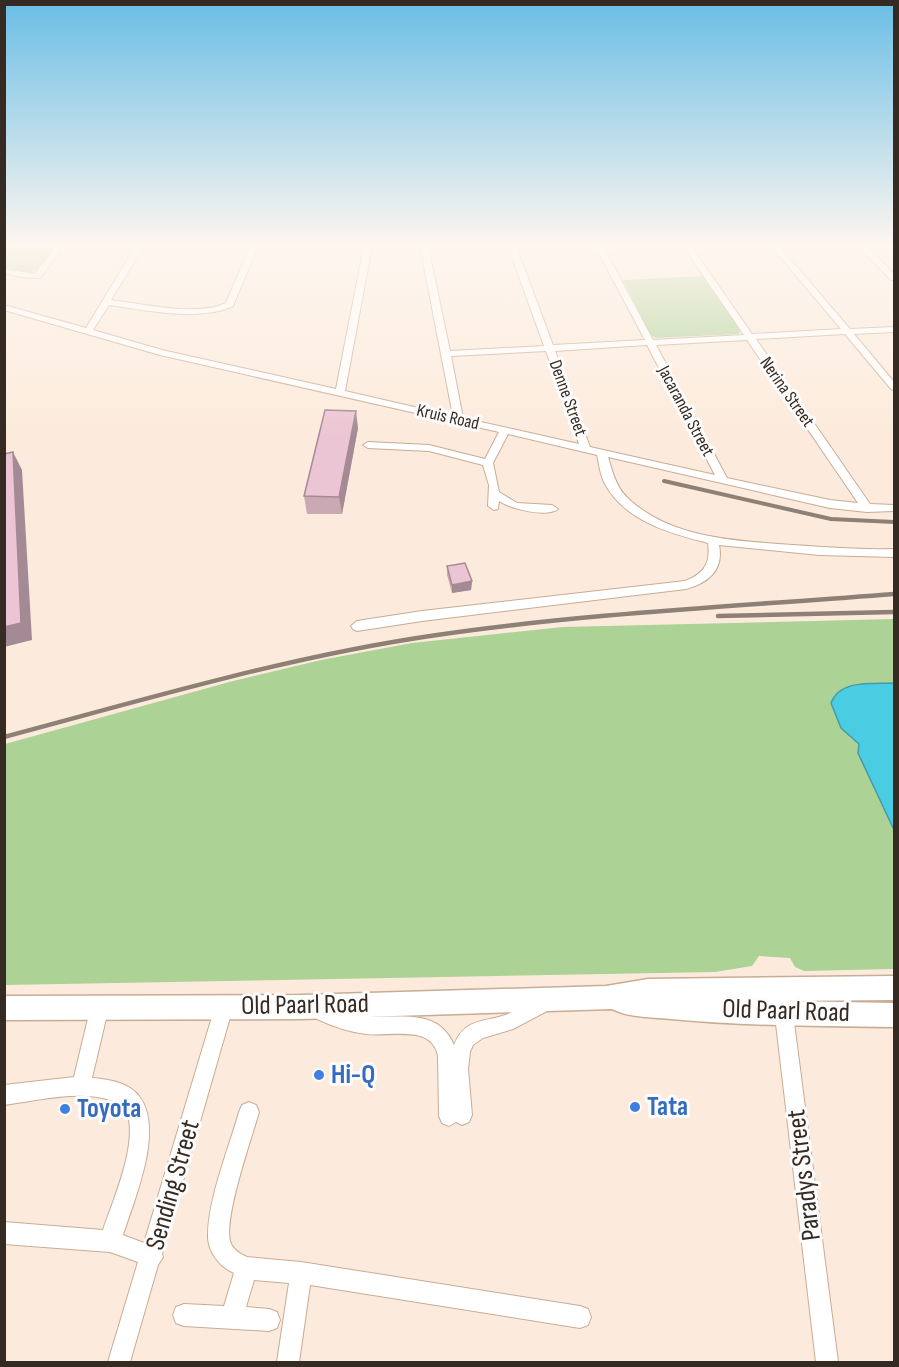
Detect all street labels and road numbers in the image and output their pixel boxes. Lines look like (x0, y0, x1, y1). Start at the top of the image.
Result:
street label: Nerina Street (755, 353, 819, 431)
street label: Denne Street (545, 357, 592, 439)
street label: Jacaranda Street (653, 361, 719, 460)
street label: Kruis Road (415, 400, 481, 434)
street label: Old Paarl Road (241, 988, 369, 1022)
street label: Old Paarl Road (722, 993, 850, 1029)
street label: Paradys Street (780, 1108, 828, 1242)
street label: Sending Street (139, 1116, 207, 1254)

